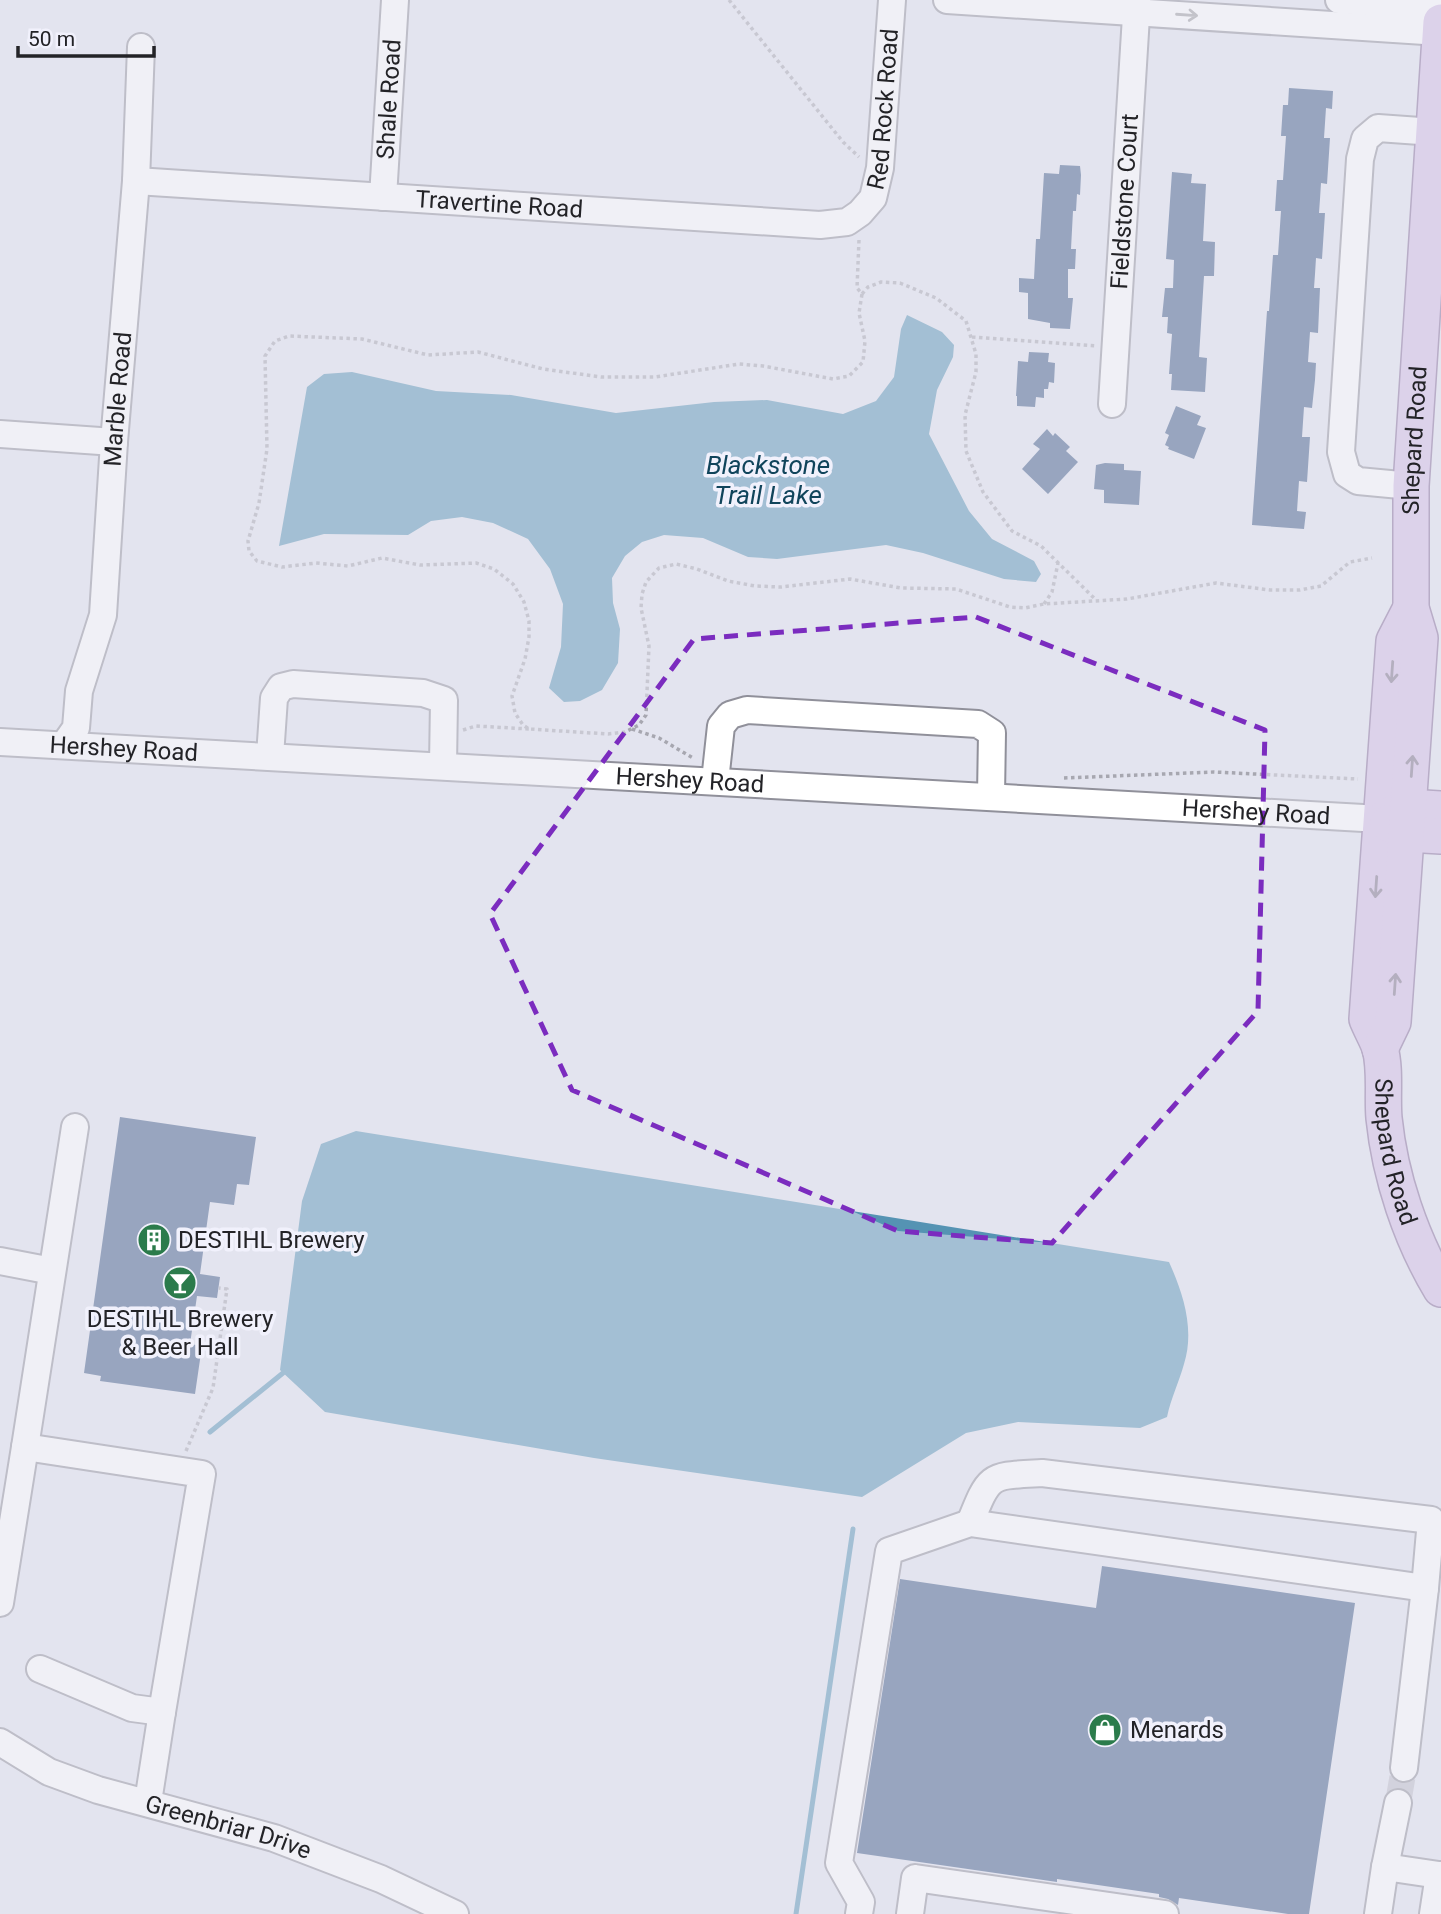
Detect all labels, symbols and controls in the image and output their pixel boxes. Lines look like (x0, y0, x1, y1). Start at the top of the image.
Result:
one-way arrow (1175, 9, 1197, 22)
scale bar (18, 14, 154, 58)
text: 50 m (28, 27, 75, 51)
street label: Red Rock Road (861, 28, 904, 192)
street label: Shale Road (371, 38, 407, 160)
street label: Fieldstone Court (1105, 113, 1144, 290)
street label: Travertine Road (415, 185, 584, 224)
street label: Marble Road (98, 331, 137, 467)
street label: Shepard Road (1397, 365, 1433, 515)
water label: Blackstone Trail Lake (706, 450, 830, 510)
one-way arrow (1385, 660, 1398, 683)
street label: Hershey Road (49, 731, 199, 767)
one-way arrow (1405, 755, 1418, 778)
street label: Hershey Road (615, 762, 765, 799)
street label: Hershey Road (1181, 794, 1331, 830)
one-way arrow (1369, 875, 1382, 898)
one-way arrow (1389, 973, 1402, 996)
street label: Shepard Road (1369, 1078, 1423, 1229)
building icon: DESTIHL Brewery (135, 1221, 173, 1259)
place label: DESTIHL Brewery (178, 1226, 365, 1254)
bar icon: DESTIHL Brewery & Beer Hall (161, 1264, 199, 1302)
place label: DESTIHL Brewery & Beer Hall (87, 1305, 274, 1361)
shop icon: Menards (1086, 1711, 1124, 1749)
place label: Menards (1130, 1716, 1224, 1744)
street label: Greenbriar Drive (142, 1790, 315, 1865)

